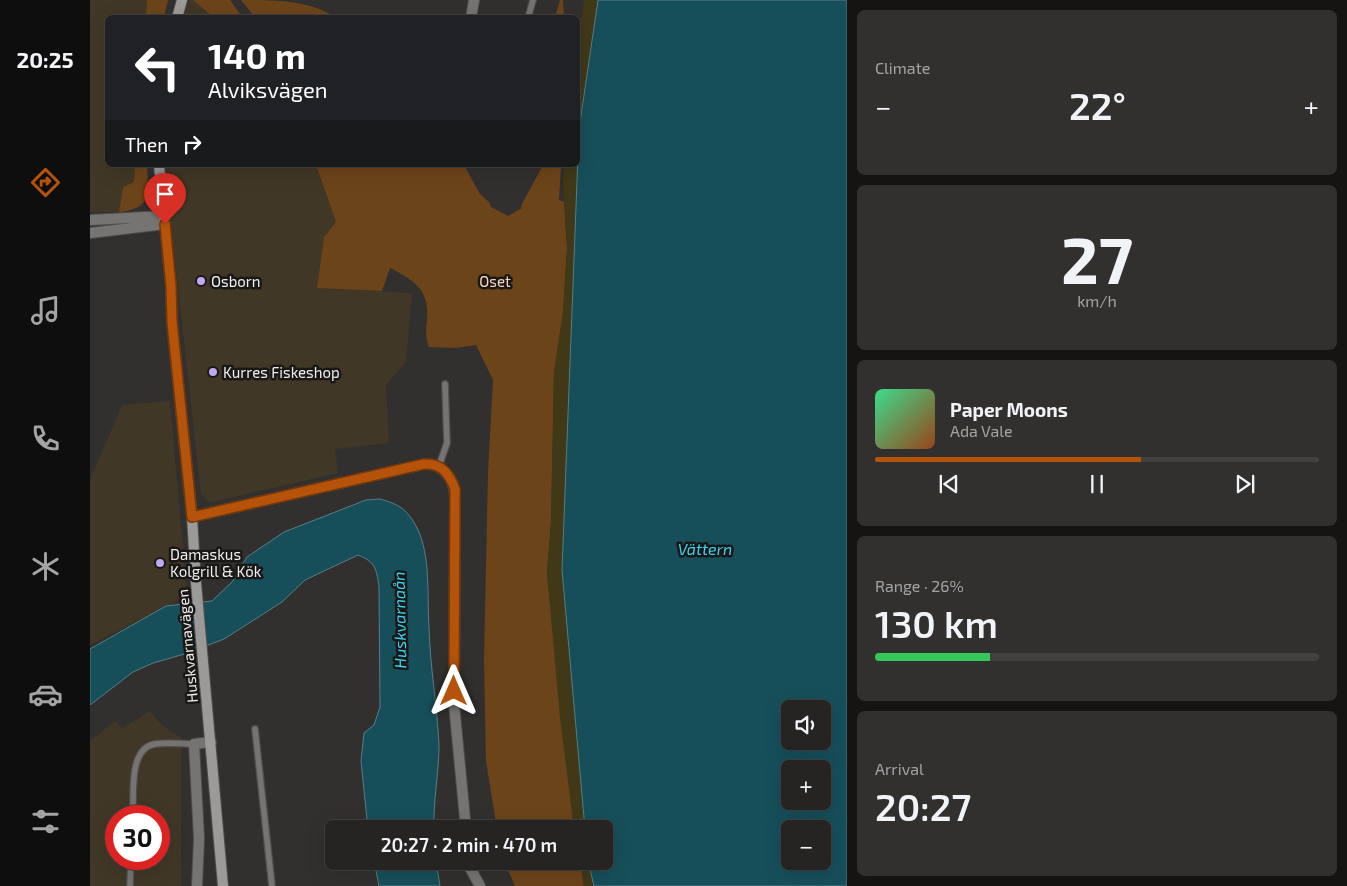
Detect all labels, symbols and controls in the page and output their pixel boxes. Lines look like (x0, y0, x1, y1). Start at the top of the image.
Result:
text: 140 m (208, 34, 306, 76)
icon: left (125, 35, 190, 100)
text: 20:25 (16, 46, 74, 72)
text: Climate (875, 58, 930, 77)
text: Alviksvägen (208, 76, 328, 102)
text: 22° (1069, 82, 1126, 128)
text: − (875, 89, 891, 123)
text: + (1304, 89, 1319, 123)
icon: right (178, 130, 206, 158)
text: Then (125, 133, 168, 156)
icon: directions (28, 165, 63, 200)
pin (144, 173, 186, 224)
icon: arrive (151, 180, 179, 208)
text: 27 (1061, 219, 1133, 297)
place label: Osborn (211, 272, 260, 290)
park label: Oset (479, 272, 511, 290)
marker: Osborn (195, 275, 207, 287)
text: km/h (1077, 291, 1117, 310)
icon: music (28, 293, 63, 328)
place label: Kurres Fiskeshop (223, 363, 340, 381)
marker: Kurres Fiskeshop (207, 366, 219, 378)
text: Paper Moons (950, 398, 1068, 421)
icon: phone (28, 421, 63, 456)
text: Ada Vale (950, 421, 1013, 440)
icon: previous (935, 470, 963, 498)
icon: pause (1083, 470, 1111, 498)
icon: next (1231, 470, 1259, 498)
water label: Vättern (678, 539, 732, 558)
place label: Damaskus Kolgrill & Kök (170, 545, 262, 580)
icon: climate (28, 549, 63, 584)
marker: Damaskus Kolgrill & Kök (154, 557, 166, 569)
water label: Huskvarnaån (389, 571, 409, 669)
text: Range · 26% (875, 576, 964, 595)
street label: Huskvarnavägen (173, 588, 201, 704)
text: 130 km (875, 600, 998, 646)
position arrow (427, 664, 479, 716)
icon: car (28, 677, 63, 712)
map controls (781, 700, 831, 870)
button: sound (781, 700, 831, 750)
text: Arrival (875, 759, 924, 778)
button: + (781, 760, 831, 810)
text: 20:27 (875, 783, 971, 829)
icon: filters (28, 804, 63, 839)
speed limit sign: 30 (105, 805, 170, 870)
button: − (781, 820, 831, 870)
text: 20:27 · 2 min · 470 m (381, 833, 557, 856)

